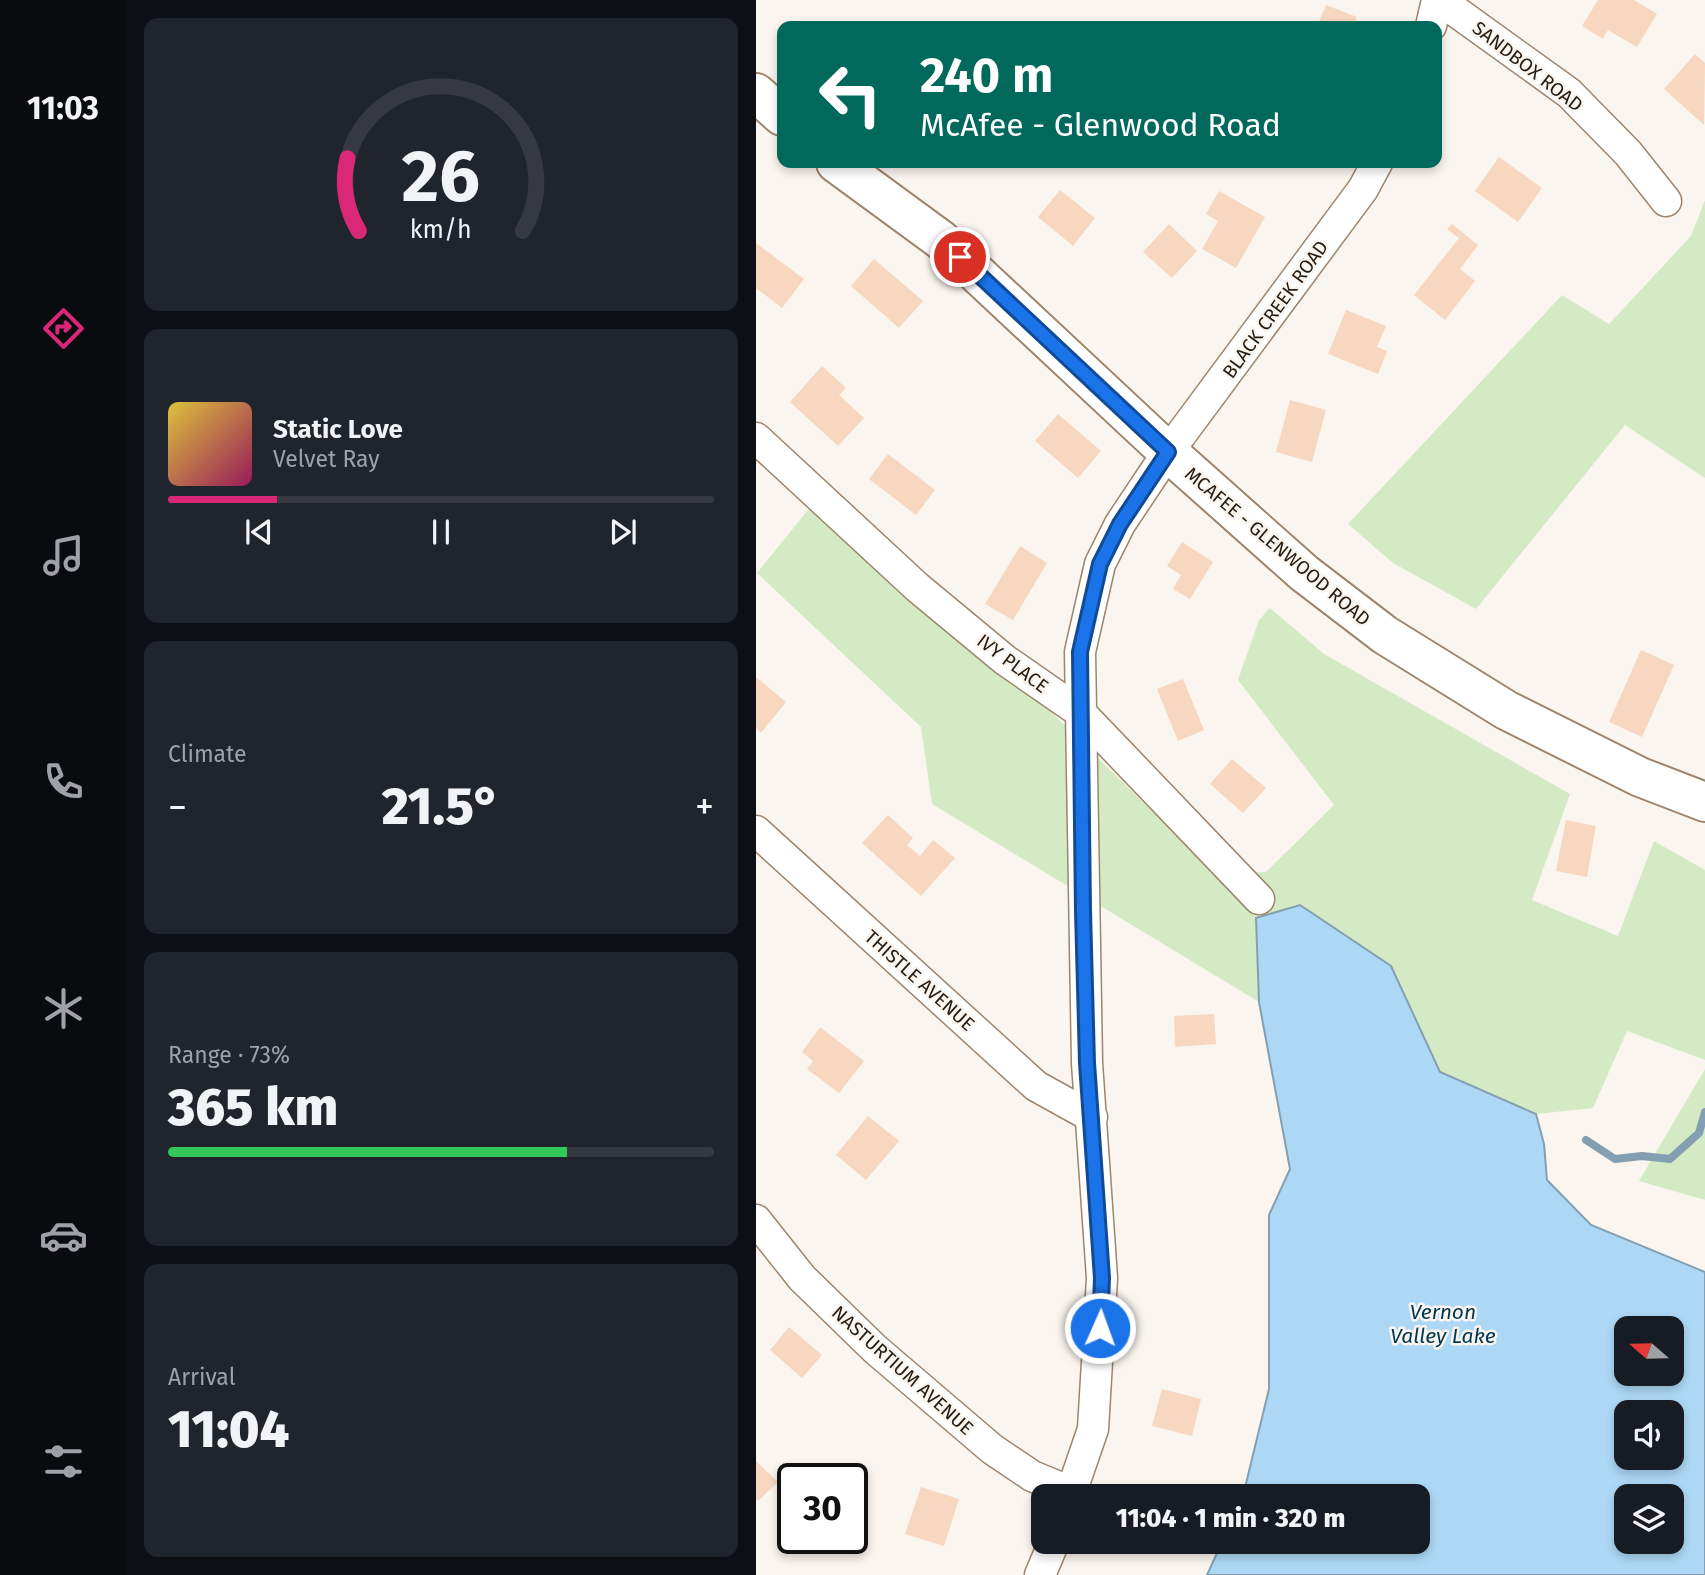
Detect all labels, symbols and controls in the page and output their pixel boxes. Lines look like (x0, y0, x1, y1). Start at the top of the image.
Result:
street label: SANDBOX ROAD (1468, 16, 1587, 117)
text: 240 m (920, 46, 1053, 105)
icon: left (805, 49, 896, 140)
text: 11:03 (27, 89, 99, 127)
text: McAfee - Glenwood Road (920, 106, 1281, 144)
text: 26 (402, 133, 480, 220)
text: km/h (410, 215, 472, 245)
pin (930, 227, 990, 287)
street label: BLACK CREEK ROAD (1218, 236, 1333, 383)
icon: arrive (941, 238, 979, 276)
icon: directions (39, 304, 88, 353)
text: Static Love (273, 414, 403, 445)
text: Velvet Ray (273, 445, 380, 473)
street label: MCAFEE - GLENWOOD ROAD (1180, 462, 1375, 631)
icon: previous (240, 513, 278, 551)
icon: pause (422, 513, 460, 551)
icon: next (604, 513, 642, 551)
icon: music (39, 531, 88, 580)
street label: IVY PLACE (972, 629, 1053, 698)
text: Climate (168, 740, 247, 768)
icon: phone (39, 757, 88, 806)
text: 21.5° (382, 775, 500, 838)
text: − (168, 784, 187, 830)
text: + (695, 784, 714, 830)
street label: THISTLE AVENUE (860, 925, 979, 1036)
icon: climate (39, 984, 88, 1033)
text: Range · 73% (168, 1041, 290, 1069)
text: 365 km (168, 1076, 338, 1139)
icon: car (39, 1211, 88, 1260)
position arrow (1063, 1291, 1137, 1365)
water label: Vernon Valley Lake (1390, 1299, 1496, 1349)
street label: NASTURTIUM AVENUE (827, 1301, 978, 1440)
north arrow (1614, 1316, 1684, 1386)
map controls (1614, 1316, 1684, 1554)
text: Arrival (168, 1363, 235, 1391)
text: 11:04 (168, 1398, 289, 1461)
button: sound (1614, 1400, 1684, 1470)
icon: filters (39, 1437, 88, 1486)
speed limit sign: 30 (777, 1463, 868, 1554)
button: layers (1614, 1484, 1684, 1554)
text: 11:04 · 1 min · 320 m (1116, 1503, 1345, 1534)

